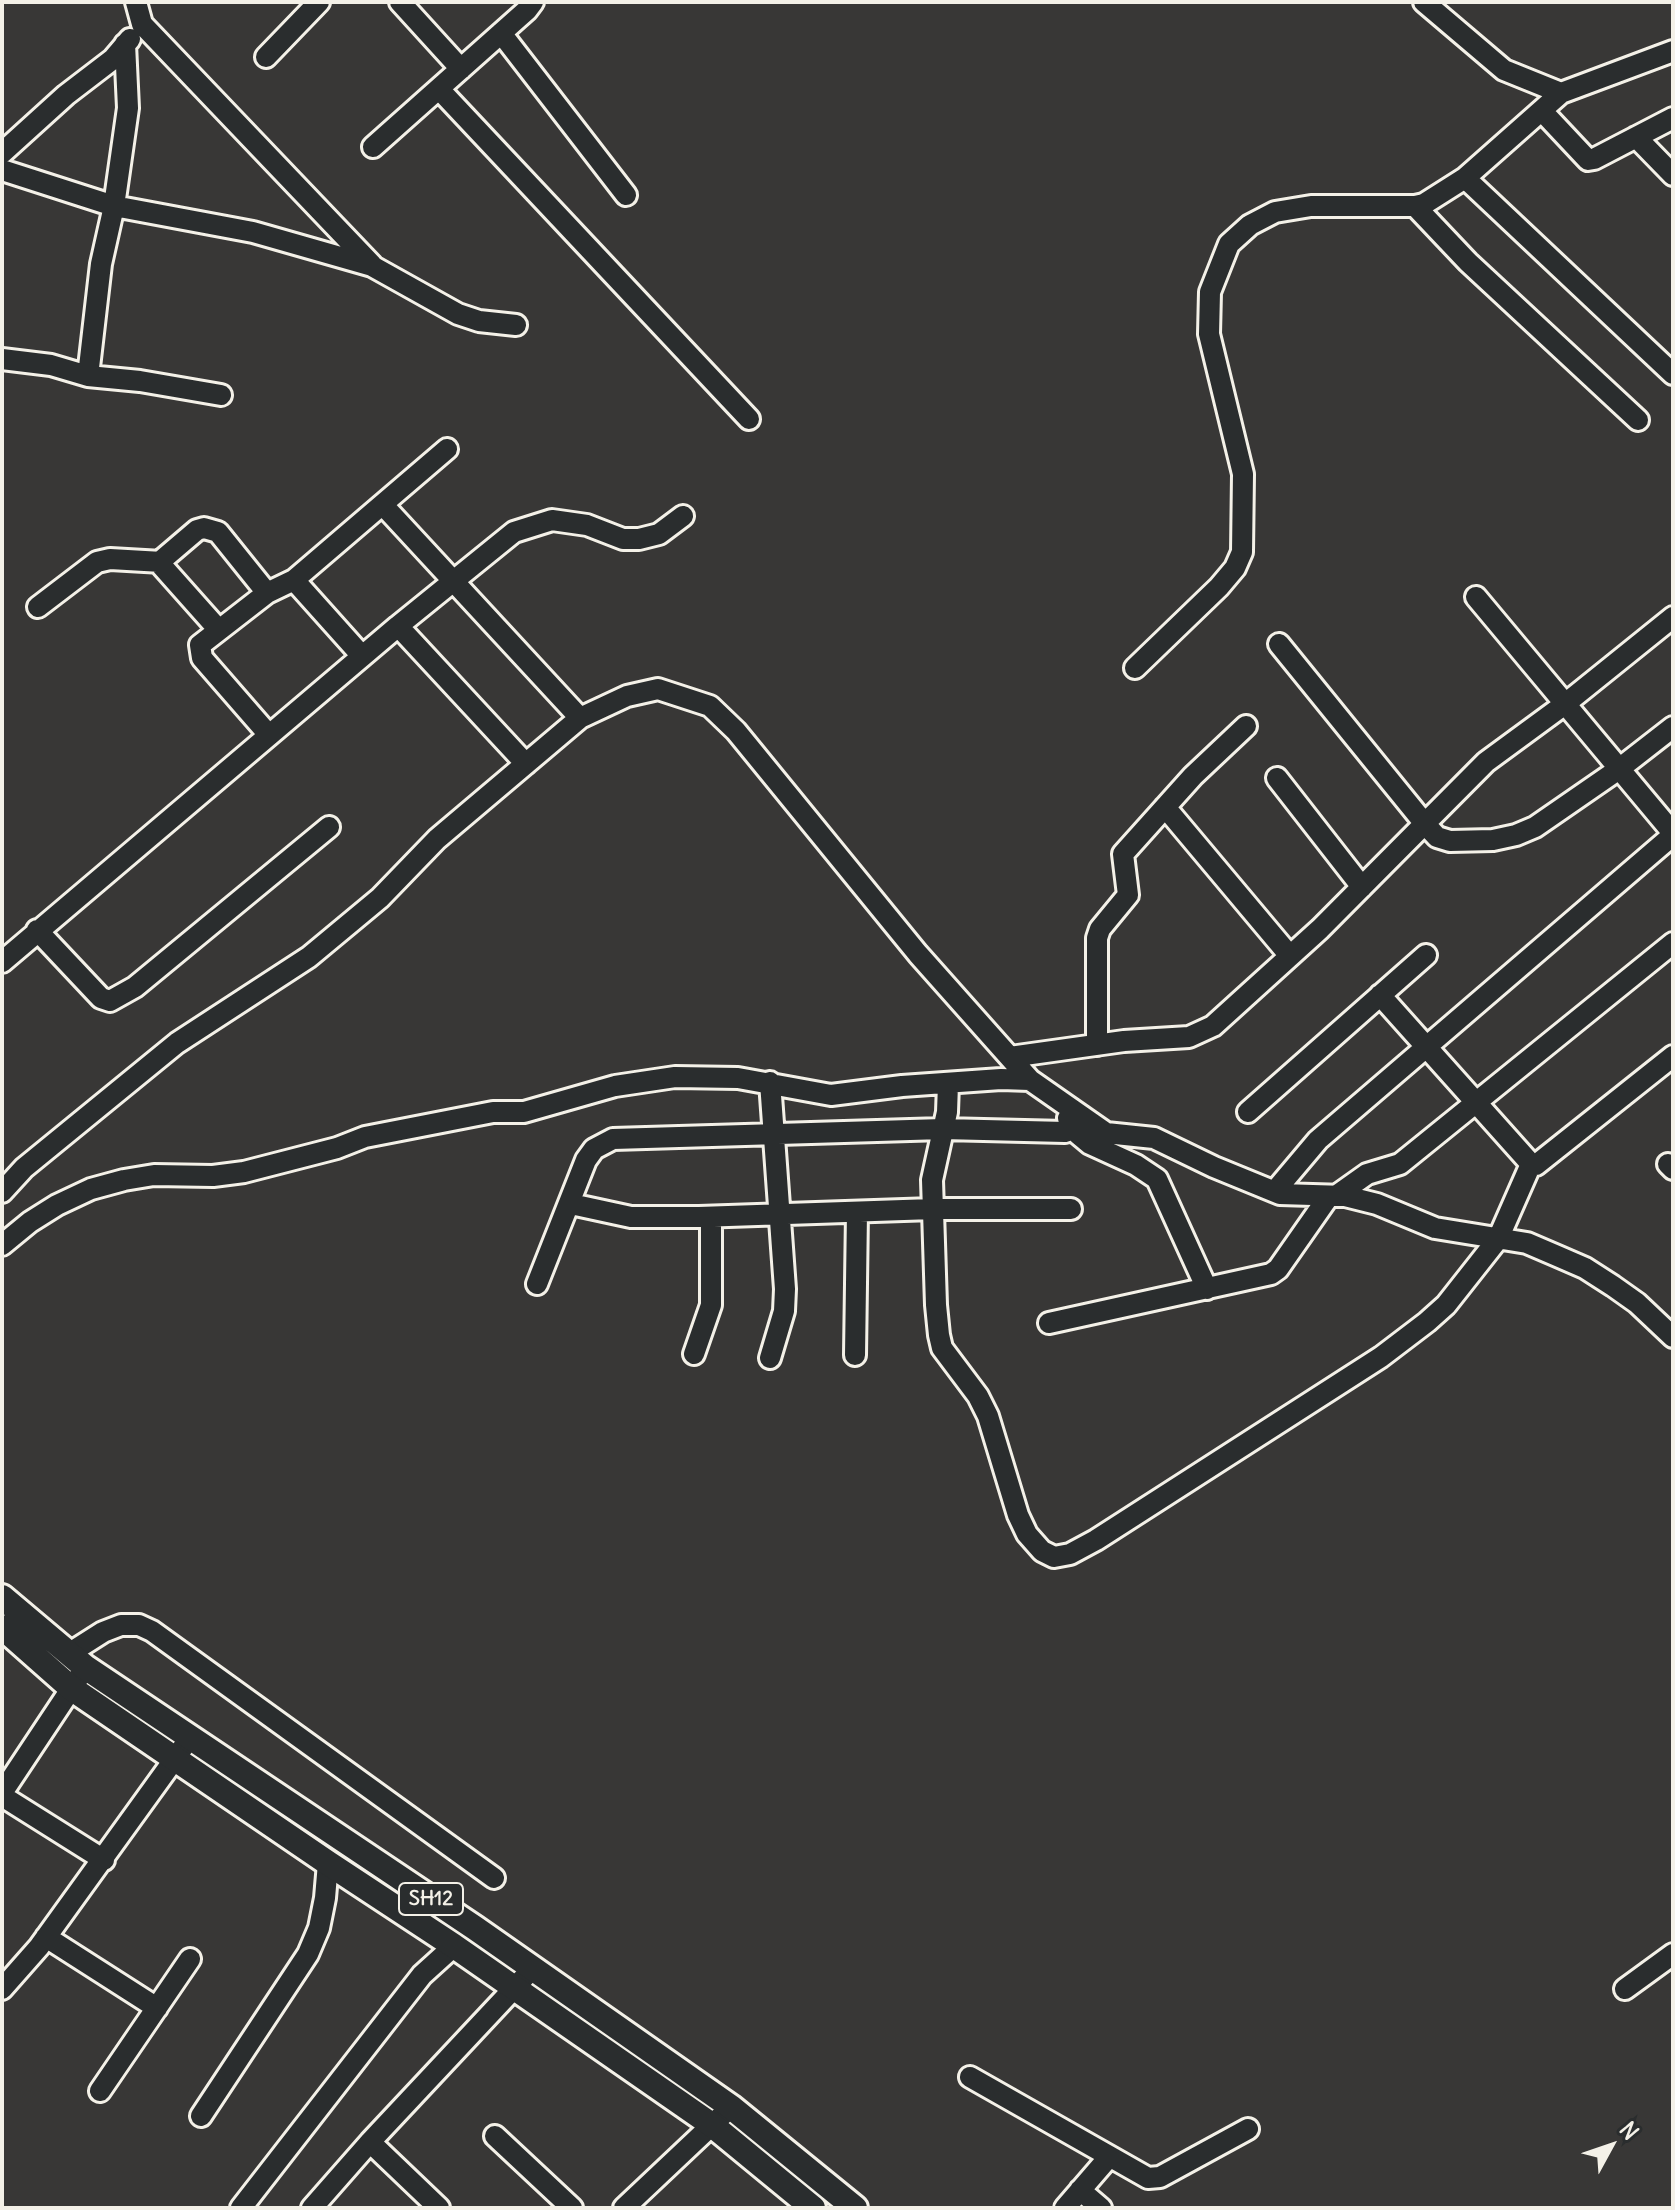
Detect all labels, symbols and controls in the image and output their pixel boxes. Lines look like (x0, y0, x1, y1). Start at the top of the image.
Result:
road number: SH12 (399, 1883, 463, 1915)
north arrow (1571, 2106, 1651, 2186)
text: N (1614, 2116, 1645, 2145)

